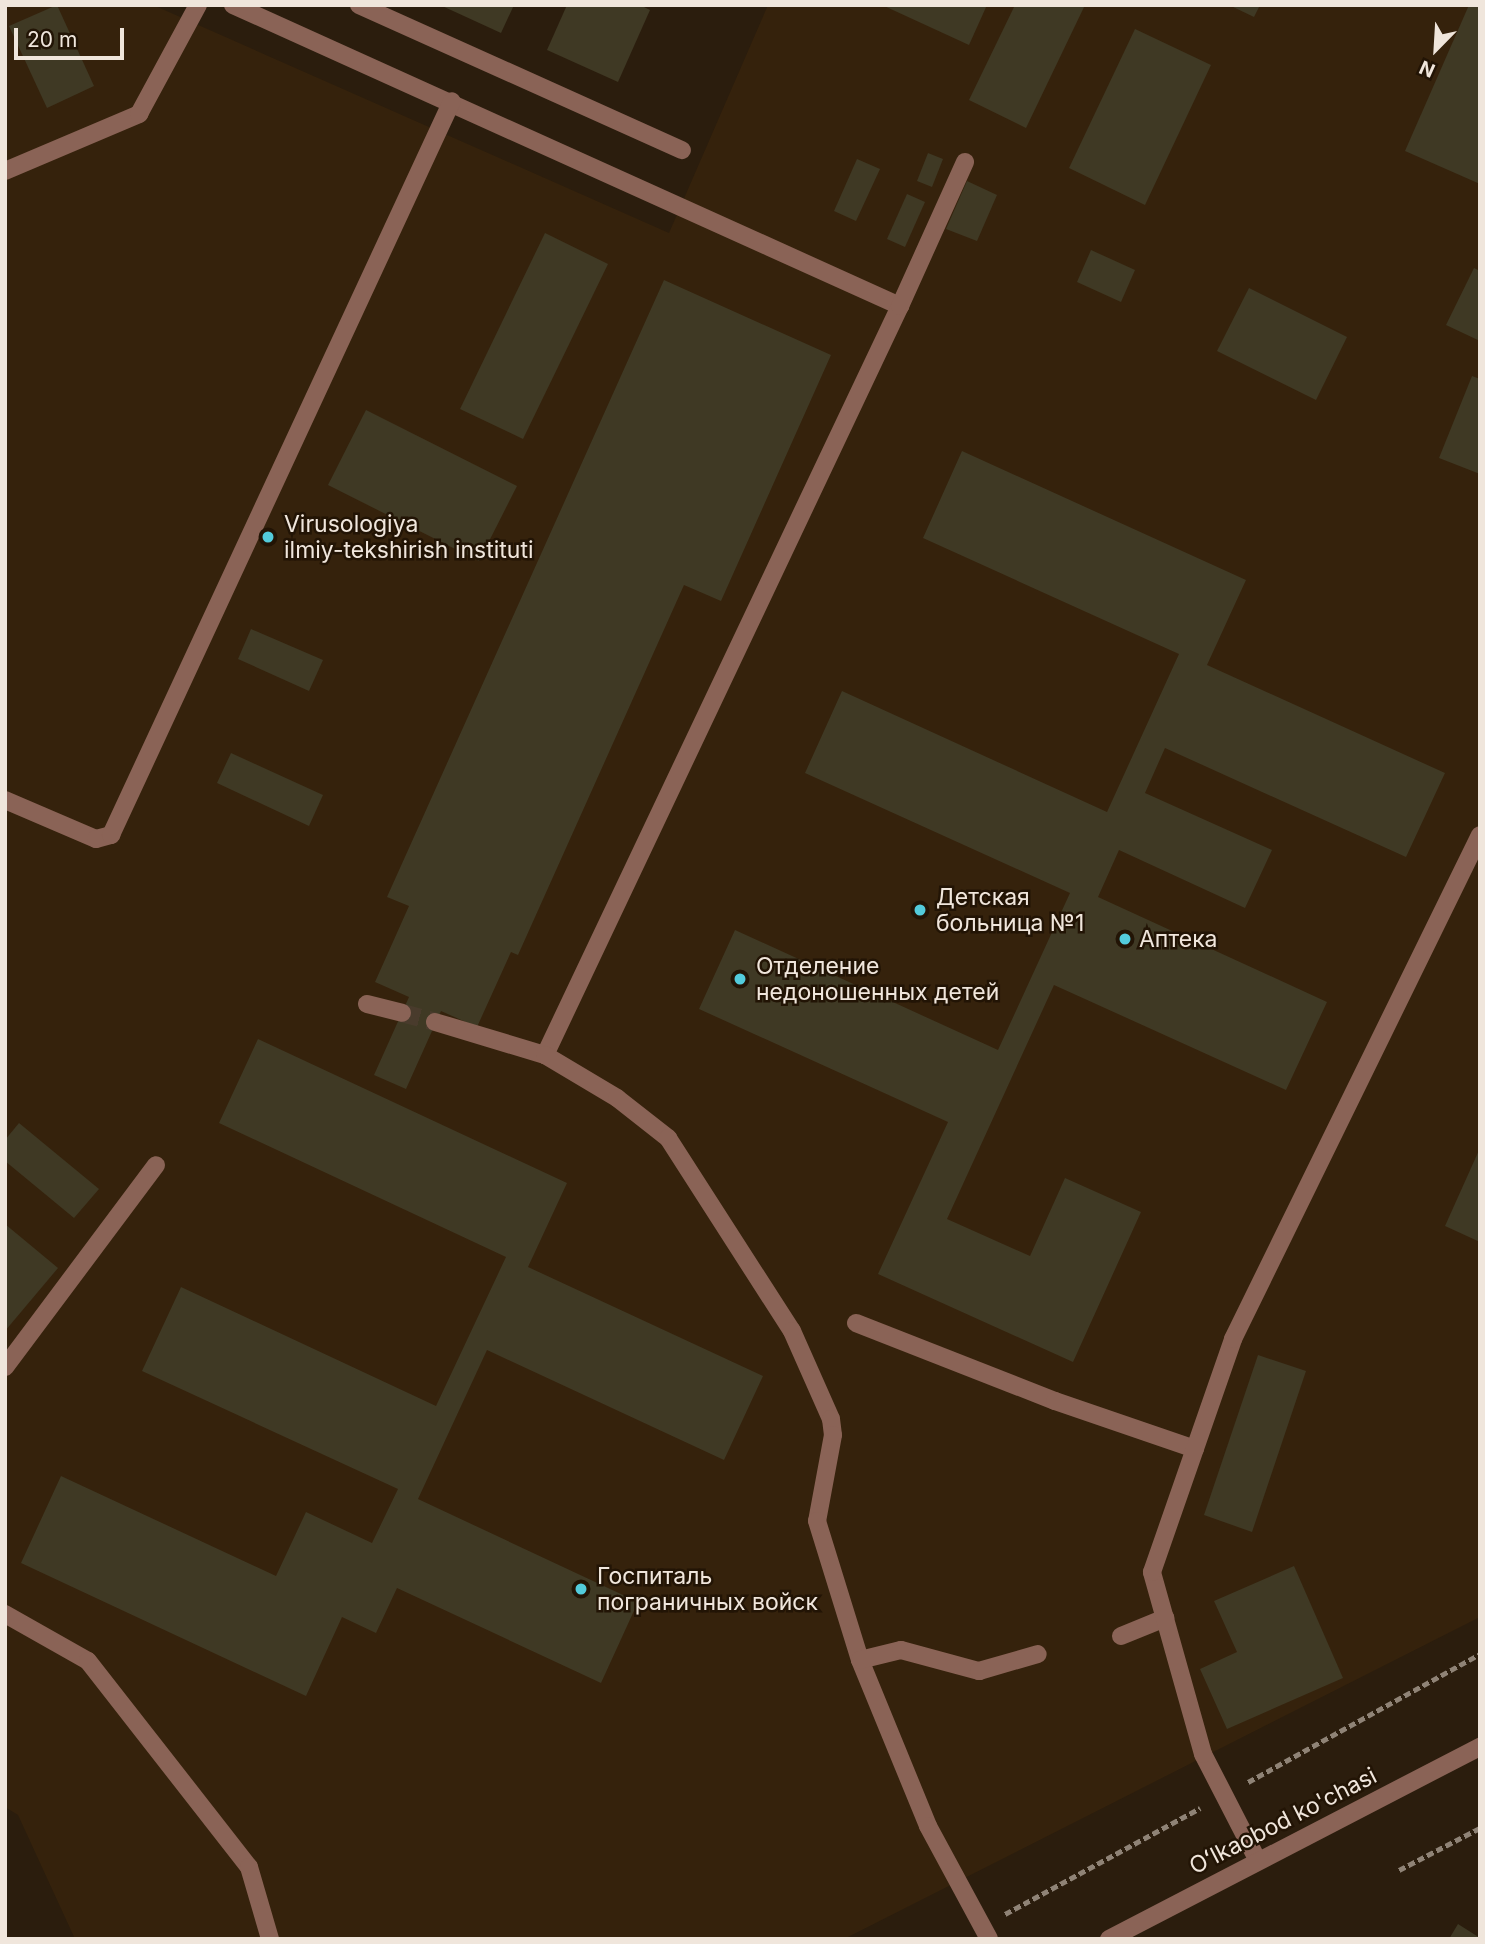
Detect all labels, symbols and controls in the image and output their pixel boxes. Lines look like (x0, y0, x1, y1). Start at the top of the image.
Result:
scale bar (18, 14, 128, 58)
north arrow (1401, 14, 1471, 84)
text: 20 m (27, 27, 77, 52)
text: N (1416, 55, 1439, 82)
place label: Virusologiya ilmiy-tekshirish instituti (284, 510, 534, 564)
marker: Virusologiya ilmiy-tekshirish instituti (258, 527, 278, 547)
place label: Детская больница №1 (936, 883, 1084, 937)
marker: Детская больница №1 (910, 900, 930, 920)
place label: Аптека (1139, 925, 1218, 953)
marker: Аптека (1117, 931, 1133, 947)
place label: Отделение недоношенных детей (756, 952, 999, 1006)
marker: Отделение недоношенных детей (730, 969, 750, 989)
place label: Госпиталь пограничных войск (597, 1562, 818, 1616)
marker: Госпиталь пограничных войск (571, 1579, 591, 1599)
street label: Oʻlkaobod ko'chasi (1185, 1762, 1381, 1880)

